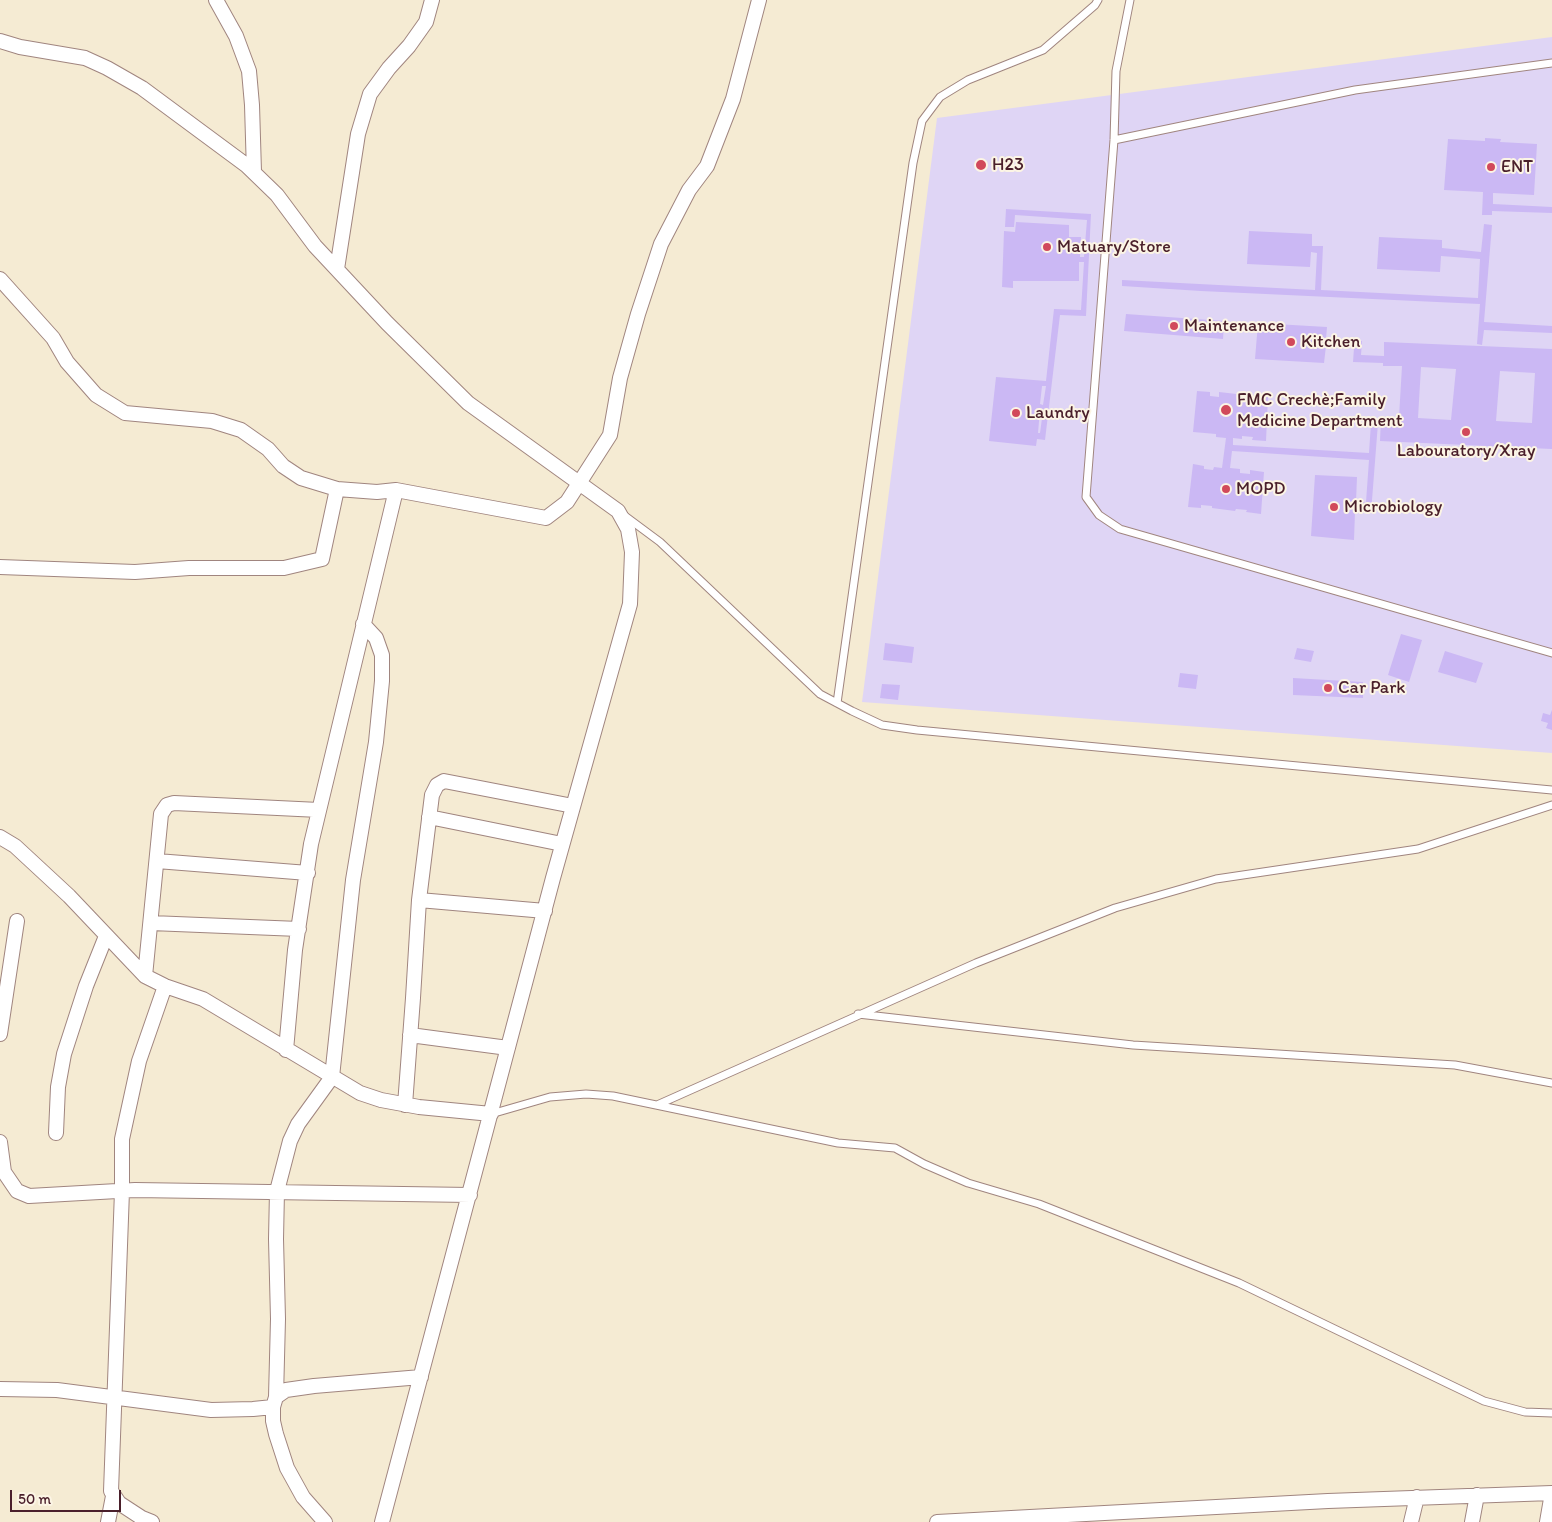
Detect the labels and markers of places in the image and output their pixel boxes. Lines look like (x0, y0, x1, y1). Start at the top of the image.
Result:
place label: H23 (992, 154, 1024, 176)
place label: ENT (1501, 156, 1533, 178)
marker: H23 (974, 158, 988, 172)
marker: ENT (1485, 161, 1497, 173)
place label: Matuary/Store (1057, 236, 1171, 258)
marker: Matuary/Store (1041, 241, 1053, 253)
place label: Maintenance (1184, 315, 1284, 337)
marker: Maintenance (1168, 320, 1180, 332)
place label: Kitchen (1301, 331, 1360, 353)
marker: Kitchen (1285, 336, 1297, 348)
place label: FMC Crechè;Family Medicine Department (1237, 389, 1402, 432)
place label: Laundry (1026, 402, 1090, 424)
marker: FMC Crechè;Family Medicine Department (1219, 403, 1233, 417)
marker: Laundry (1010, 407, 1022, 419)
marker: Labouratory/Xray (1460, 426, 1472, 438)
place label: Labouratory/Xray (1397, 440, 1535, 462)
place label: MOPD (1236, 478, 1285, 500)
marker: MOPD (1220, 483, 1232, 495)
place label: Microbiology (1344, 496, 1442, 518)
marker: Microbiology (1328, 501, 1340, 513)
place label: Car Park (1338, 677, 1406, 699)
marker: Car Park (1322, 682, 1334, 694)

